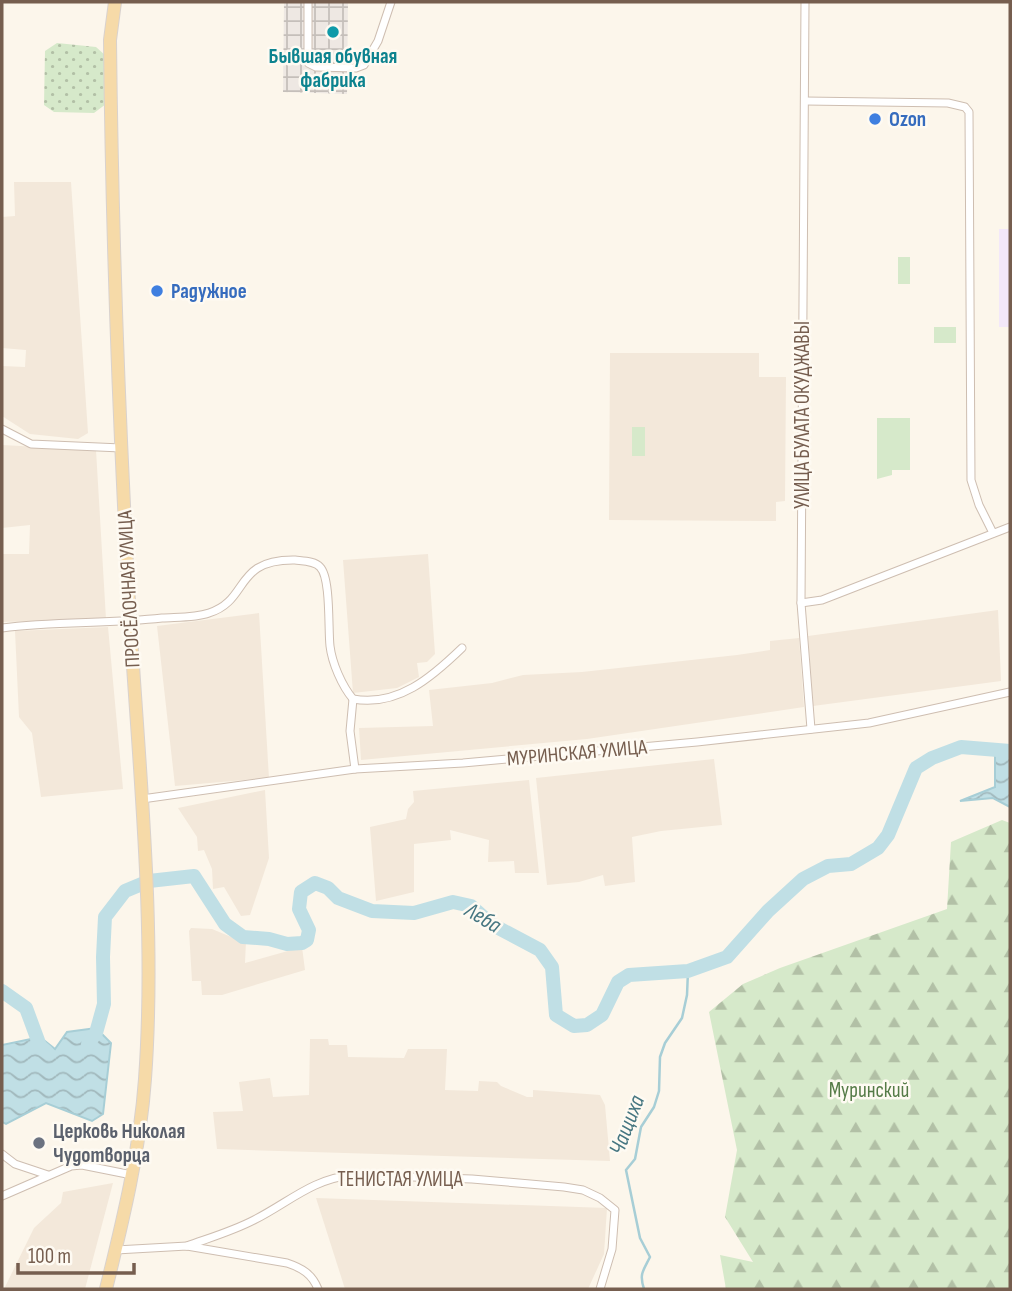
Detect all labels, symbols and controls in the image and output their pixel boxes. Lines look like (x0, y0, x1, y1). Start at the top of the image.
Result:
marker: Бывшая обувная фабрика (325, 24, 341, 40)
place label: Бывшая обувная фабрика (269, 44, 397, 93)
place label: Ozon (889, 107, 926, 132)
marker: Ozon (867, 111, 883, 127)
place label: Радужное (171, 279, 247, 304)
marker: Радужное (149, 283, 165, 299)
street label: УЛИЦА БУЛАТА ОКУДЖАВЫ (790, 321, 815, 509)
street label: ПРОСЁЛОЧНАЯ УЛИЦА (112, 509, 146, 668)
street label: МУРИНСКАЯ УЛИЦА (506, 734, 649, 772)
water label: Леба (459, 896, 507, 940)
park label: Муринский (829, 1078, 909, 1103)
water label: Чащиха (603, 1091, 651, 1159)
place label: Церковь Николая Чудотворца (53, 1119, 185, 1168)
marker: Церковь Николая Чудотворца (31, 1135, 47, 1151)
street label: ТЕНИСТАЯ УЛИЦА (337, 1167, 464, 1192)
scale bar (18, 1232, 133, 1276)
text: 100 m (28, 1244, 71, 1269)

